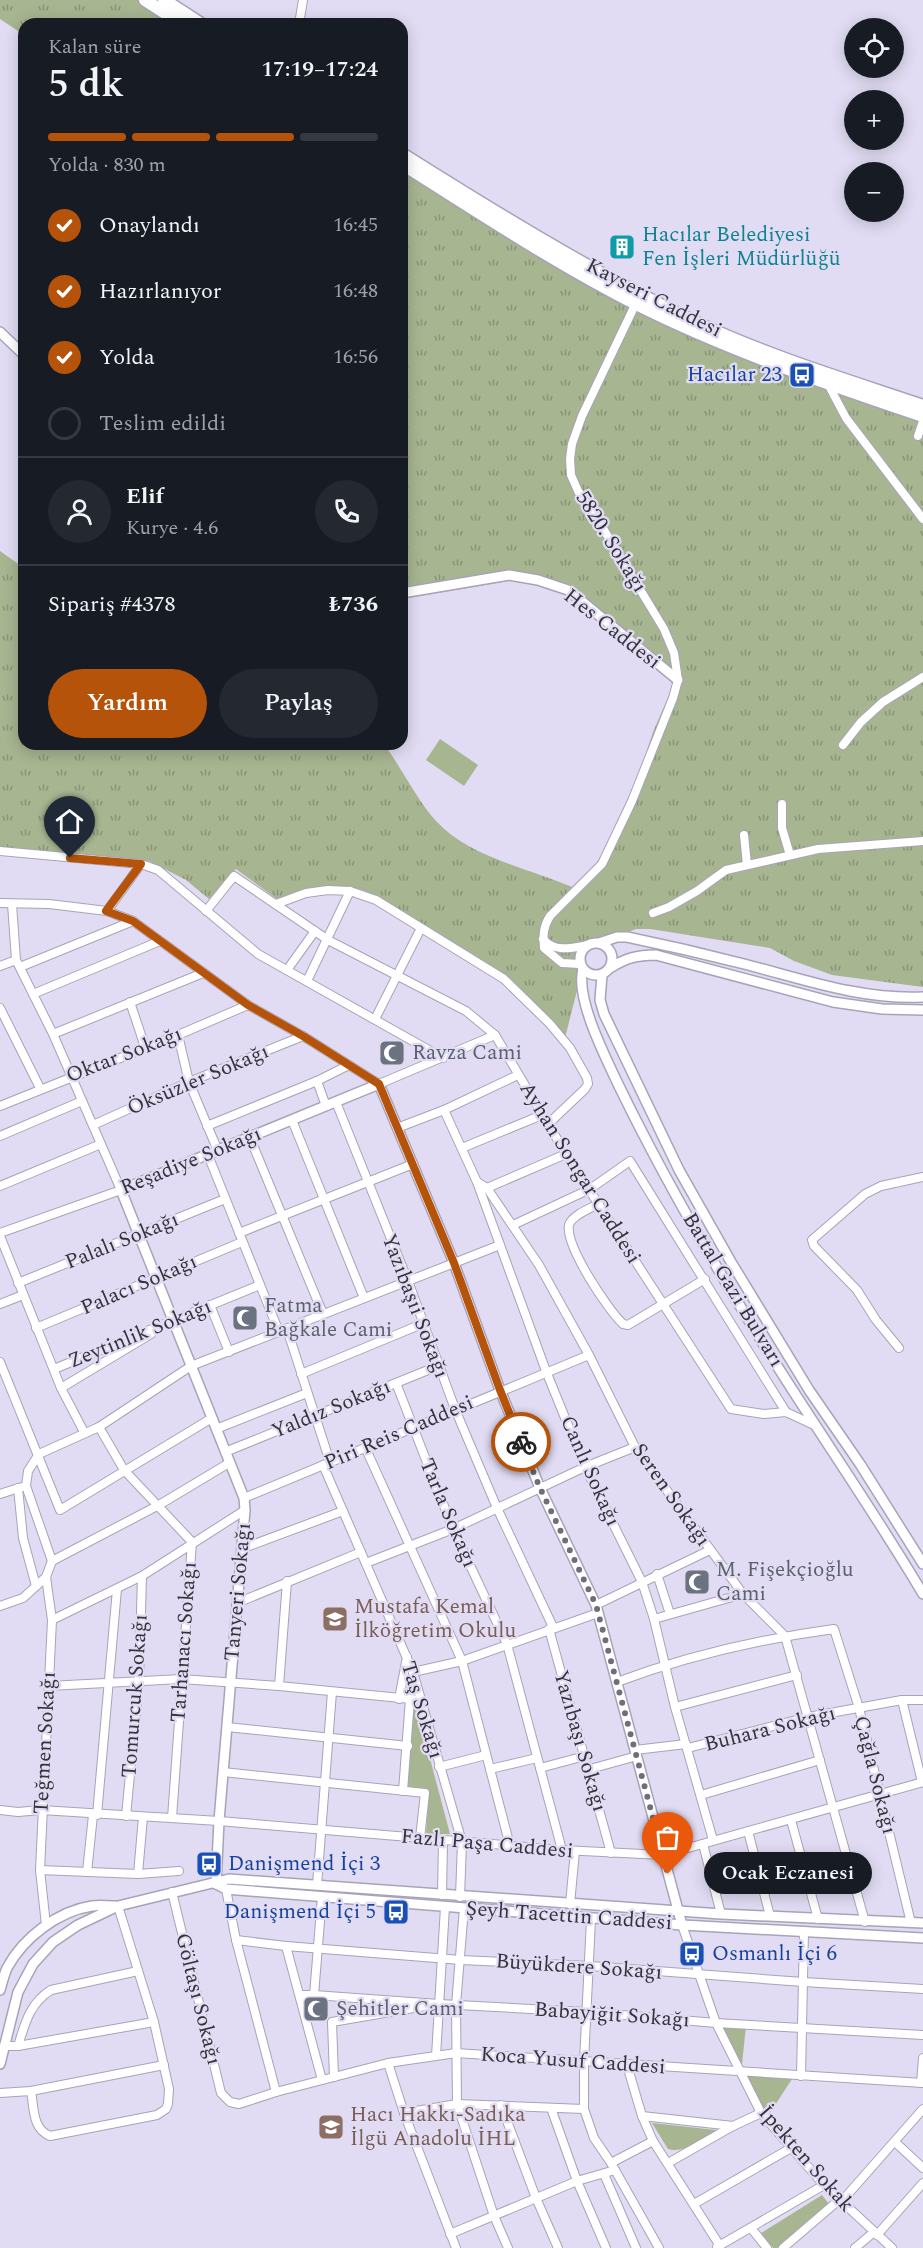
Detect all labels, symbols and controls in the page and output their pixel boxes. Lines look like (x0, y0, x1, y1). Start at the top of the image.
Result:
map controls (844, 18, 904, 222)
button: locate (844, 18, 904, 78)
text: Kalan süre (48, 32, 141, 62)
text: 17:19–17:24 (261, 53, 378, 86)
text: 5 dk (48, 55, 124, 114)
button: + (844, 90, 904, 150)
text: Yolda · 830 m (48, 150, 166, 180)
button: − (844, 162, 904, 222)
icon: check (48, 209, 81, 242)
text: Onaylandı (99, 209, 200, 242)
text: 16:45 (333, 210, 378, 240)
place label: Hacılar Belediyesi Fen İşleri Müdürlüğü (642, 219, 841, 275)
building icon: Hacılar Belediyesi Fen İşleri Müdürlüğü (607, 232, 637, 262)
street label: Kayseri Caddesi (580, 250, 728, 346)
icon: check (48, 275, 81, 308)
text: Hazırlanıyor (99, 275, 222, 308)
text: 16:48 (333, 276, 378, 306)
icon: check (48, 341, 81, 374)
text: Yolda (99, 341, 155, 374)
text: 16:56 (333, 342, 378, 372)
place label: Hacılar 23 (687, 359, 782, 391)
bus stop icon: Hacılar 23 (787, 360, 817, 390)
text: Teslim edildi (99, 407, 226, 440)
button: person (48, 480, 111, 543)
text: Elif (126, 480, 164, 513)
button: phone (315, 480, 378, 543)
street label: 5820. Sokağı (567, 485, 655, 599)
text: Kurye · 4.6 (126, 513, 218, 543)
street label: Hes Caddesi (556, 581, 668, 677)
text: Sipariş #4378 (48, 588, 176, 621)
text: ₺736 (329, 588, 378, 621)
button: Yardım (48, 669, 207, 738)
button: Paylaş (219, 669, 378, 738)
pin (44, 796, 95, 858)
icon: home (53, 805, 86, 838)
street label: Oktar Sokağı (61, 1018, 187, 1092)
street label: Öksüzler Sokağı (122, 1036, 274, 1124)
place label: Ravza Cami (412, 1037, 522, 1069)
mosque icon: Ravza Cami (377, 1038, 407, 1068)
street label: Ayhan Songar Caddesi (511, 1076, 649, 1270)
street label: Reşadiye Sokağı (116, 1118, 266, 1204)
street label: Palalı Sokağı (60, 1204, 184, 1278)
street label: Battal Gazi Bulvarı (674, 1206, 792, 1374)
street label: Yazıbaşıi Sokağı (373, 1229, 457, 1383)
street label: Palacı Sokağı (76, 1246, 202, 1324)
place label: Fatma Bağkale Cami (264, 1290, 392, 1346)
street label: Zeytinlik Sokağı (64, 1291, 216, 1377)
mosque icon: Fatma Bağkale Cami (230, 1303, 260, 1333)
street label: Yaldız Sokağı (267, 1371, 395, 1447)
street label: Piri Reis Caddesi (319, 1387, 479, 1479)
street label: Canlı Sokağı (551, 1410, 629, 1532)
courier (491, 1412, 551, 1472)
icon: bike (505, 1426, 538, 1459)
street label: Seren Sokağı (623, 1437, 719, 1553)
street label: Tarla Sokağı (411, 1453, 485, 1573)
street label: Tanyeri Sokağı (216, 1522, 260, 1662)
place label: M. Fişekçioğlu Cami (716, 1554, 854, 1610)
street label: Tarhanacı Sokağı (162, 1561, 206, 1723)
mosque icon: M. Fişekçioğlu Cami (682, 1567, 712, 1597)
place label: Mustafa Kemal İlköğretim Okulu (354, 1591, 516, 1647)
school or university icon: Mustafa Kemal İlköğretim Okulu (320, 1604, 350, 1634)
street label: Tomurcuk Sokağı (113, 1613, 157, 1779)
street label: Taş Sokağı (392, 1657, 452, 1763)
street label: Yazıbaşı Sokağı (545, 1666, 615, 1816)
street label: Teğmen Sokağı (25, 1671, 65, 1815)
street label: Buhara Sokağı (701, 1697, 839, 1761)
street label: Çağla Sokağı (845, 1712, 905, 1838)
pin (642, 1812, 693, 1874)
street label: Fazlı Paşa Caddesi (399, 1821, 575, 1867)
icon: bag (651, 1821, 684, 1854)
place label: Danişmend İçi 3 (228, 1848, 381, 1880)
bus stop icon: Danişmend İçi 3 (194, 1849, 224, 1879)
callout: Ocak Eczanesi (704, 1853, 872, 1895)
text: Ocak Eczanesi (722, 1858, 854, 1888)
street label: Şeyh Tacettin Caddesi (465, 1893, 673, 1939)
place label: Danişmend İçi 5 (224, 1896, 376, 1928)
bus stop icon: Danişmend İçi 5 (381, 1897, 411, 1927)
street label: Göltaşı Sokağı (166, 1930, 230, 2068)
place label: Osmanlı İçi 6 (712, 1938, 837, 1970)
bus stop icon: Osmanlı İçi 6 (677, 1939, 707, 1969)
street label: Büyükdere Sokağı (495, 1945, 663, 1989)
place label: Şehitler Cami (336, 1993, 464, 2025)
mosque icon: Şehitler Cami (301, 1994, 331, 2024)
street label: Babayiğit Sokağı (533, 1994, 691, 2036)
street label: Koca Yusuf Caddesi (479, 2039, 667, 2083)
street label: İpekten Sokak (750, 2098, 862, 2220)
place label: Hacı Hakkı-Sadıka İlgü Anadolu İHL (350, 2099, 526, 2155)
school or university icon: Hacı Hakkı-Sadıka İlgü Anadolu İHL (316, 2112, 346, 2142)

